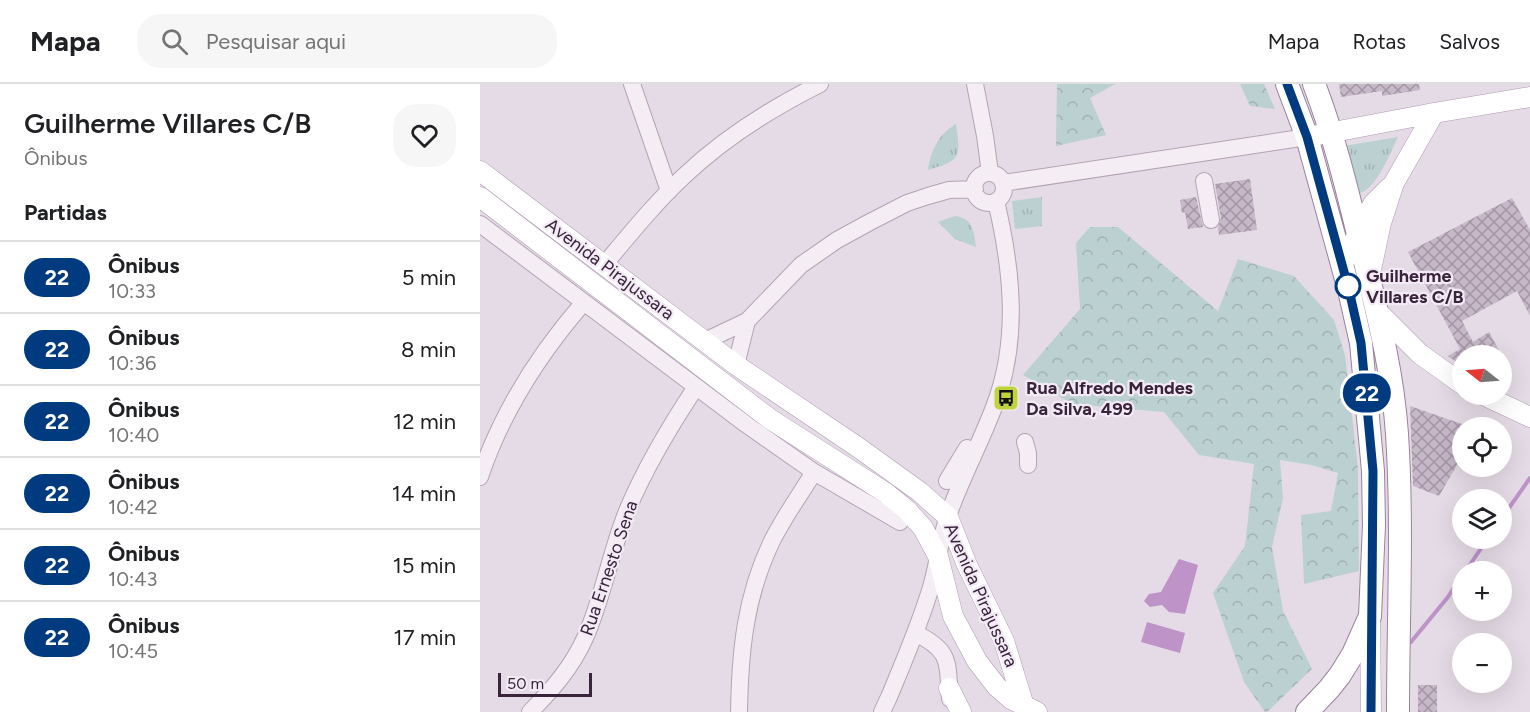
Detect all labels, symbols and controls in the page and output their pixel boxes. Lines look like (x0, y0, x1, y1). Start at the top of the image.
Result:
search box (137, 14, 557, 68)
text: Mapa (30, 24, 101, 58)
icon: search (158, 25, 191, 58)
text: Pesquisar aqui (206, 28, 346, 55)
text: Mapa (1268, 29, 1319, 54)
text: Rotas (1352, 29, 1406, 54)
text: Salvos (1439, 29, 1500, 54)
button: heart (393, 104, 456, 167)
text: Guilherme Villares C/B (24, 106, 311, 140)
text: Ônibus (24, 146, 88, 170)
text: Partidas (24, 199, 107, 226)
street label: Avenida Pirajussara (541, 213, 679, 325)
text: Ônibus (108, 252, 179, 279)
text: 5 min (402, 264, 456, 291)
text: 22 (45, 265, 69, 290)
place label: Guilherme Villares C/B (1366, 265, 1463, 308)
marker: Guilherme Villares C/B (1335, 273, 1361, 299)
text: 10:33 (108, 279, 156, 303)
text: Ônibus (108, 324, 179, 351)
text: 8 min (401, 336, 456, 363)
text: 22 (45, 337, 69, 362)
north arrow (1452, 345, 1512, 405)
map controls (1452, 345, 1512, 693)
text: 10:36 (108, 351, 156, 375)
line badge: 22 (1340, 374, 1394, 412)
place label: Rua Alfredo Mendes Da Silva, 499 (1026, 377, 1194, 420)
text: 22 (1355, 381, 1379, 406)
bus stop icon: Rua Alfredo Mendes Da Silva, 499 (991, 383, 1021, 413)
text: Ônibus (108, 396, 179, 423)
text: 12 min (393, 408, 456, 435)
text: 22 (45, 409, 69, 434)
button: locate (1452, 417, 1512, 477)
text: 10:40 (108, 423, 159, 447)
text: Ônibus (108, 468, 179, 495)
text: 14 min (392, 480, 456, 507)
text: 22 (45, 481, 69, 506)
button: layers (1452, 489, 1512, 549)
text: 10:42 (108, 495, 158, 519)
street label: Rua Ernesto Sena (576, 497, 642, 639)
street label: Avenida Pirajussara (939, 520, 1023, 670)
text: Ônibus (108, 540, 179, 567)
text: 15 min (393, 552, 456, 579)
text: 22 (45, 553, 69, 578)
button: + (1452, 561, 1512, 621)
text: 10:43 (108, 567, 157, 591)
text: Ônibus (108, 612, 179, 639)
text: 17 min (394, 624, 456, 651)
text: 22 (45, 625, 69, 650)
button: − (1452, 633, 1512, 693)
text: 10:45 (108, 639, 158, 663)
scale bar (498, 670, 592, 698)
text: 50 m (507, 674, 544, 693)

